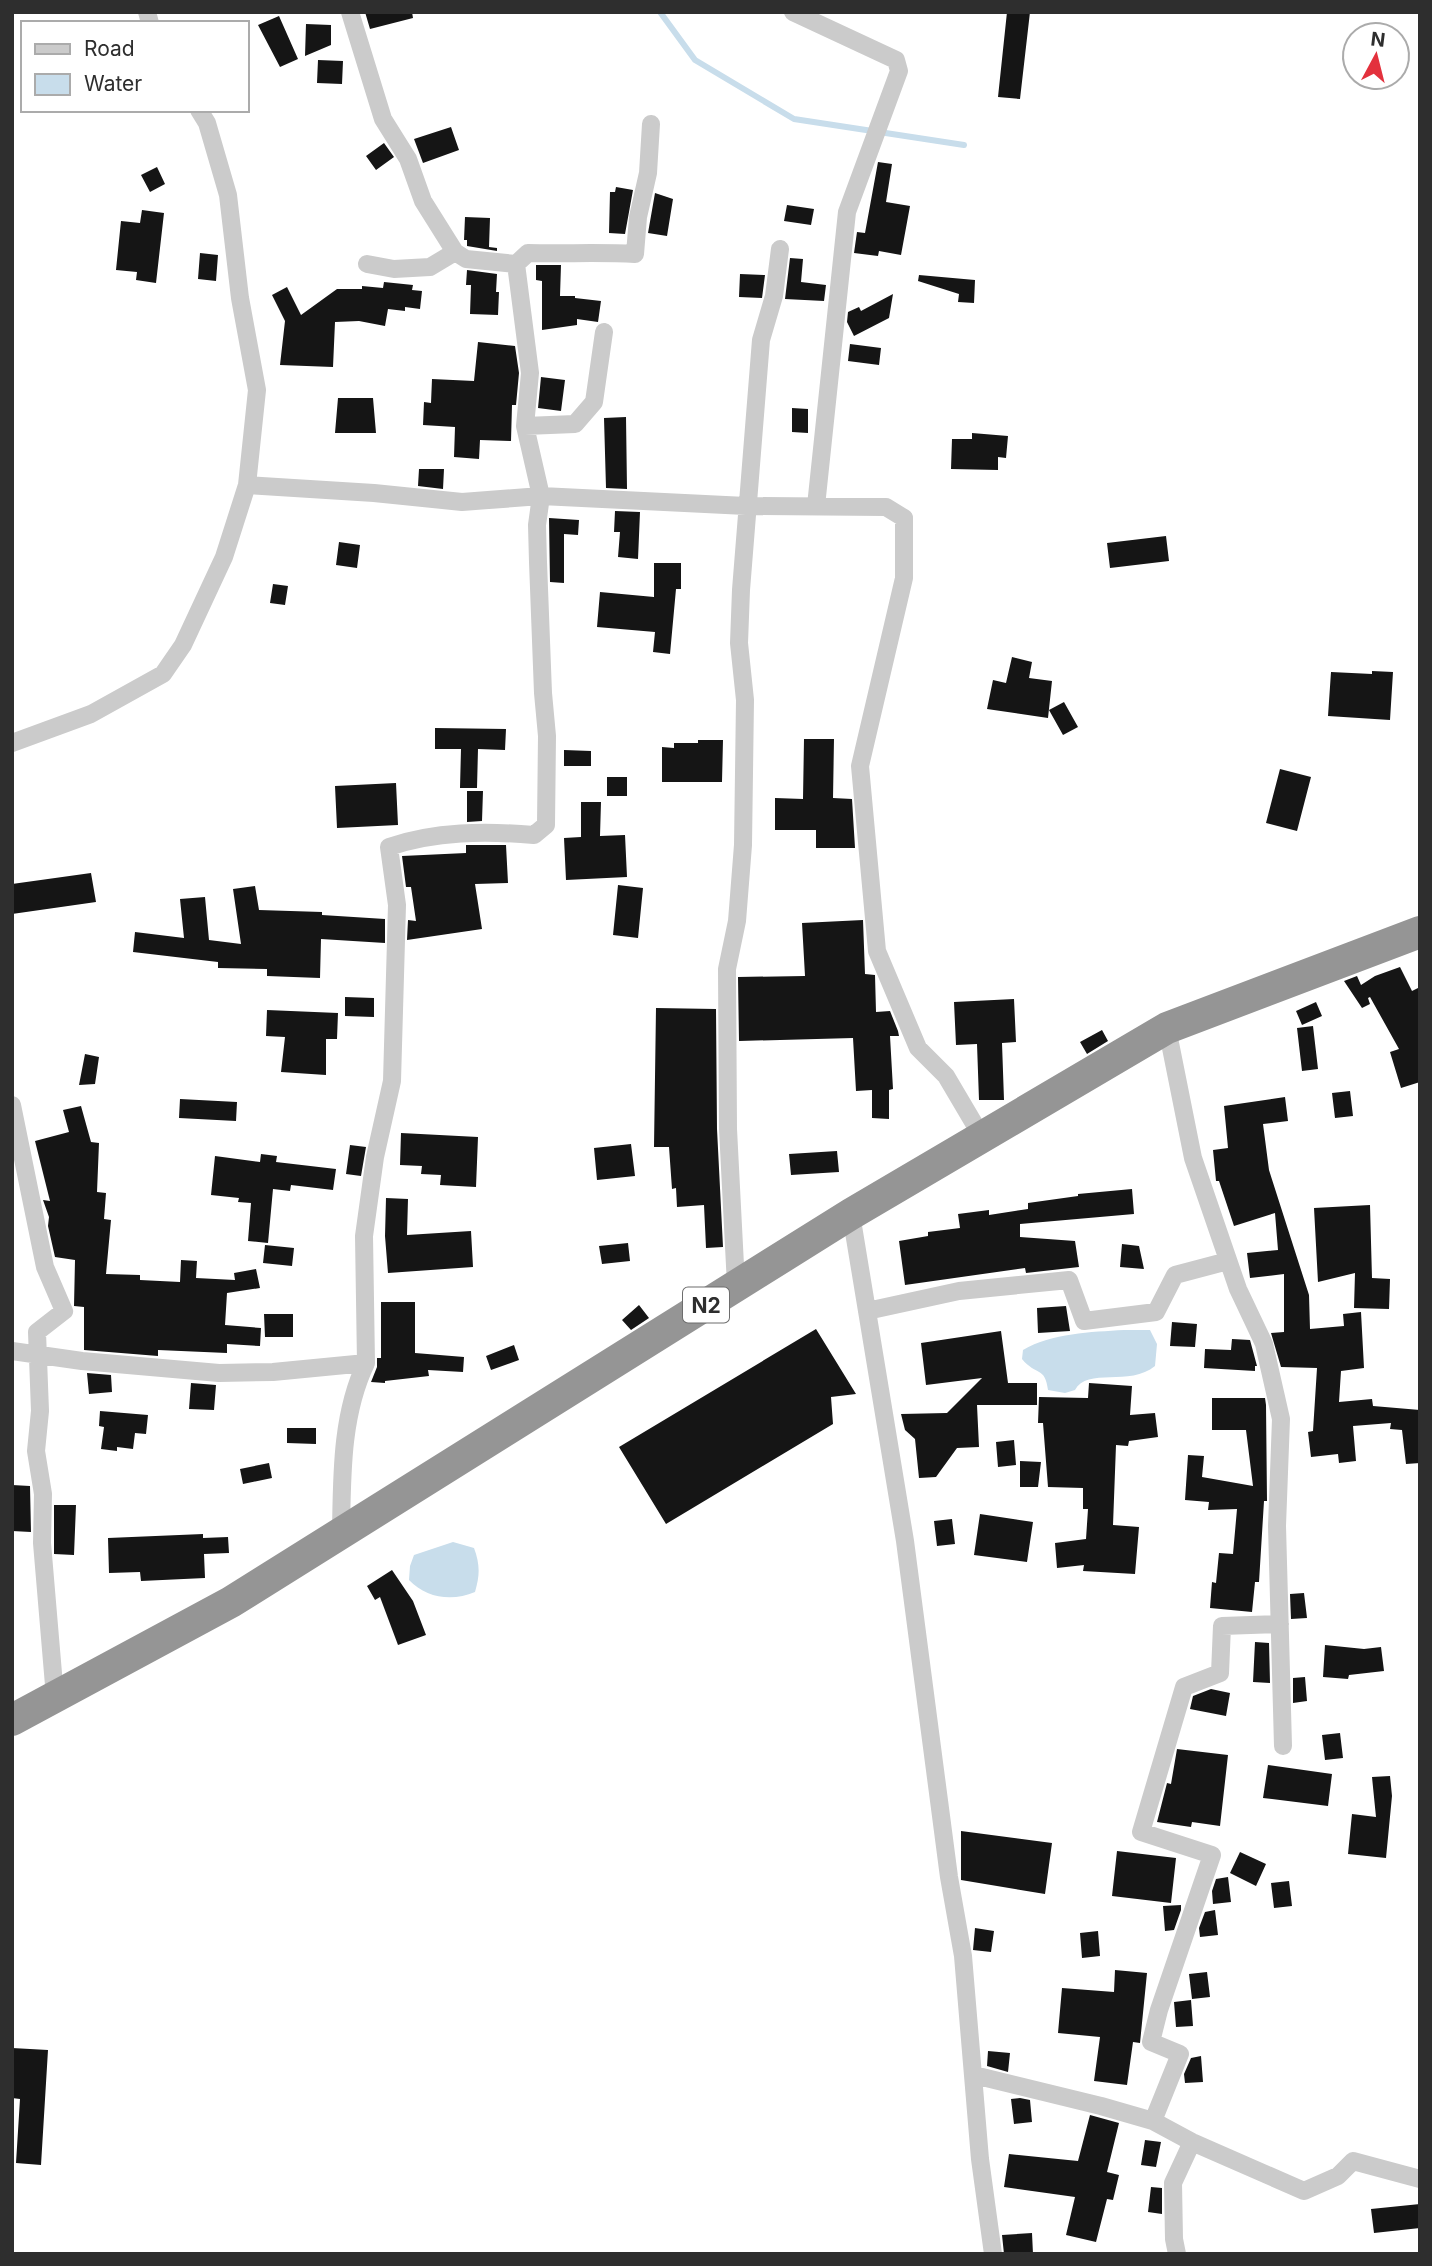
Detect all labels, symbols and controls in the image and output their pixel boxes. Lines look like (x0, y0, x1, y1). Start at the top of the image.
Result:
legend (21, 21, 248, 112)
north arrow (1341, 21, 1411, 91)
text: N (1369, 27, 1387, 52)
text: Road (84, 36, 135, 61)
text: Water (84, 71, 142, 96)
road number: N2 (683, 1288, 729, 1322)

